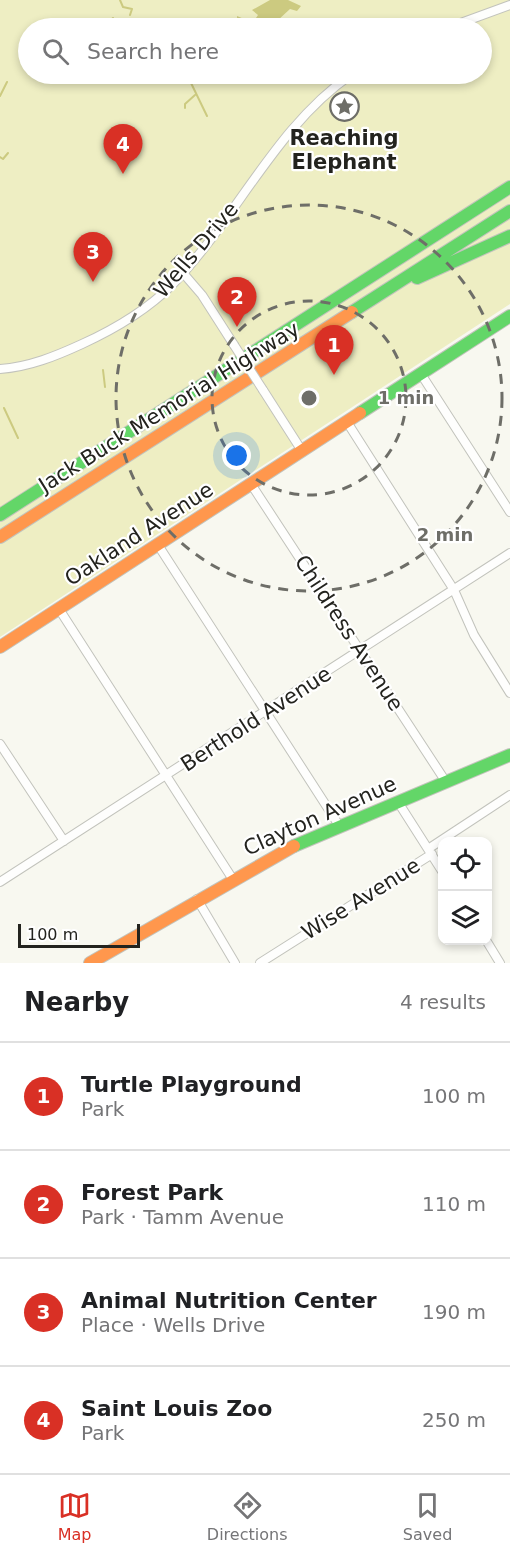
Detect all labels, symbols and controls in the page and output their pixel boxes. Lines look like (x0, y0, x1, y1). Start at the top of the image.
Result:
search box (18, 18, 492, 84)
icon: search (39, 35, 72, 68)
text: Search here (87, 39, 219, 64)
place icon: Reaching Elephant (328, 91, 360, 123)
pin: 4 (104, 124, 142, 174)
place label: Reaching Elephant (289, 126, 399, 174)
street label: Wells Drive (149, 197, 243, 303)
pin: 3 (74, 232, 112, 282)
pin: 2 (218, 278, 256, 327)
street label: Jack Buck Memorial Highway (33, 317, 304, 498)
pin: 1 (314, 326, 354, 375)
text: 1 min (378, 387, 434, 408)
centre of rings (299, 388, 319, 408)
your location (222, 441, 251, 470)
street label: Oakland Avenue (61, 477, 217, 591)
text: 2 min (417, 524, 473, 545)
street label: Childress Avenue (290, 551, 408, 715)
street label: Berthold Avenue (176, 661, 336, 777)
street label: Clayton Avenue (240, 772, 400, 860)
map controls (438, 837, 492, 945)
button: locate (438, 837, 492, 891)
street label: Wise Avenue (298, 853, 424, 945)
button: layers (438, 891, 492, 945)
scale bar (18, 921, 140, 948)
text: 100 m (27, 925, 78, 944)
text: Nearby (24, 987, 129, 1017)
text: 4 results (400, 990, 486, 1014)
text: Turtle Playground (81, 1072, 302, 1097)
text: 1 (37, 1084, 50, 1108)
text: 100 m (422, 1084, 486, 1108)
text: Park (81, 1097, 124, 1121)
text: Forest Park (81, 1180, 223, 1205)
text: 2 (37, 1192, 50, 1216)
text: 110 m (422, 1192, 486, 1216)
text: Park · Tamm Avenue (81, 1205, 284, 1229)
text: Animal Nutrition Center (81, 1288, 377, 1313)
text: 3 (37, 1300, 50, 1324)
text: 190 m (422, 1300, 486, 1324)
text: Place · Wells Drive (81, 1313, 265, 1337)
text: Saint Louis Zoo (81, 1396, 272, 1421)
text: 4 (37, 1408, 50, 1432)
text: 250 m (422, 1408, 486, 1432)
text: Park (81, 1421, 124, 1445)
tab: Map (58, 1489, 91, 1544)
tab: Directions (207, 1489, 287, 1544)
tab: Saved (403, 1489, 452, 1544)

